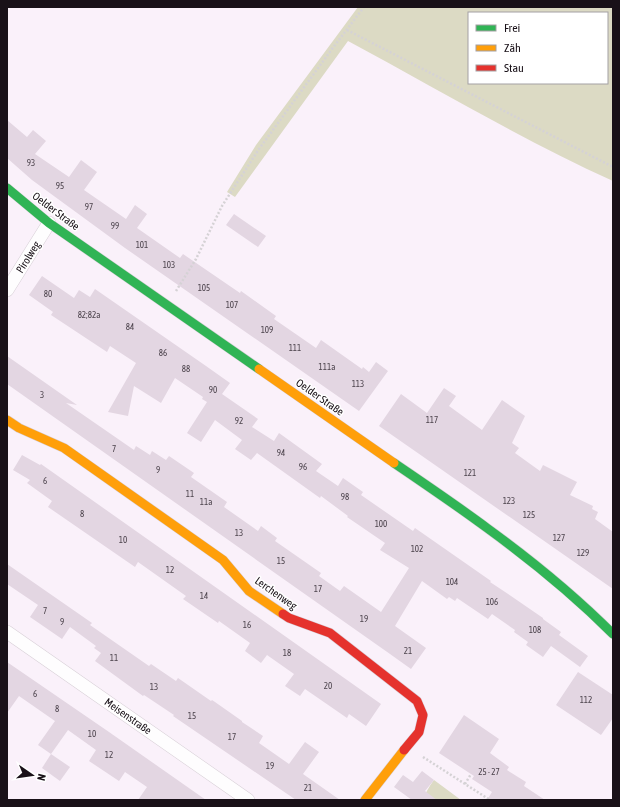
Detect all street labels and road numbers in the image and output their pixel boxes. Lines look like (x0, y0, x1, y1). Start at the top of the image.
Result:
street label: Oelder Straße (30, 190, 82, 232)
street label: Pirolweg (14, 239, 43, 275)
street label: Oelder Straße (294, 376, 346, 418)
street label: Lerchenweg (253, 574, 299, 612)
street label: Meisenstraße (102, 695, 154, 737)

